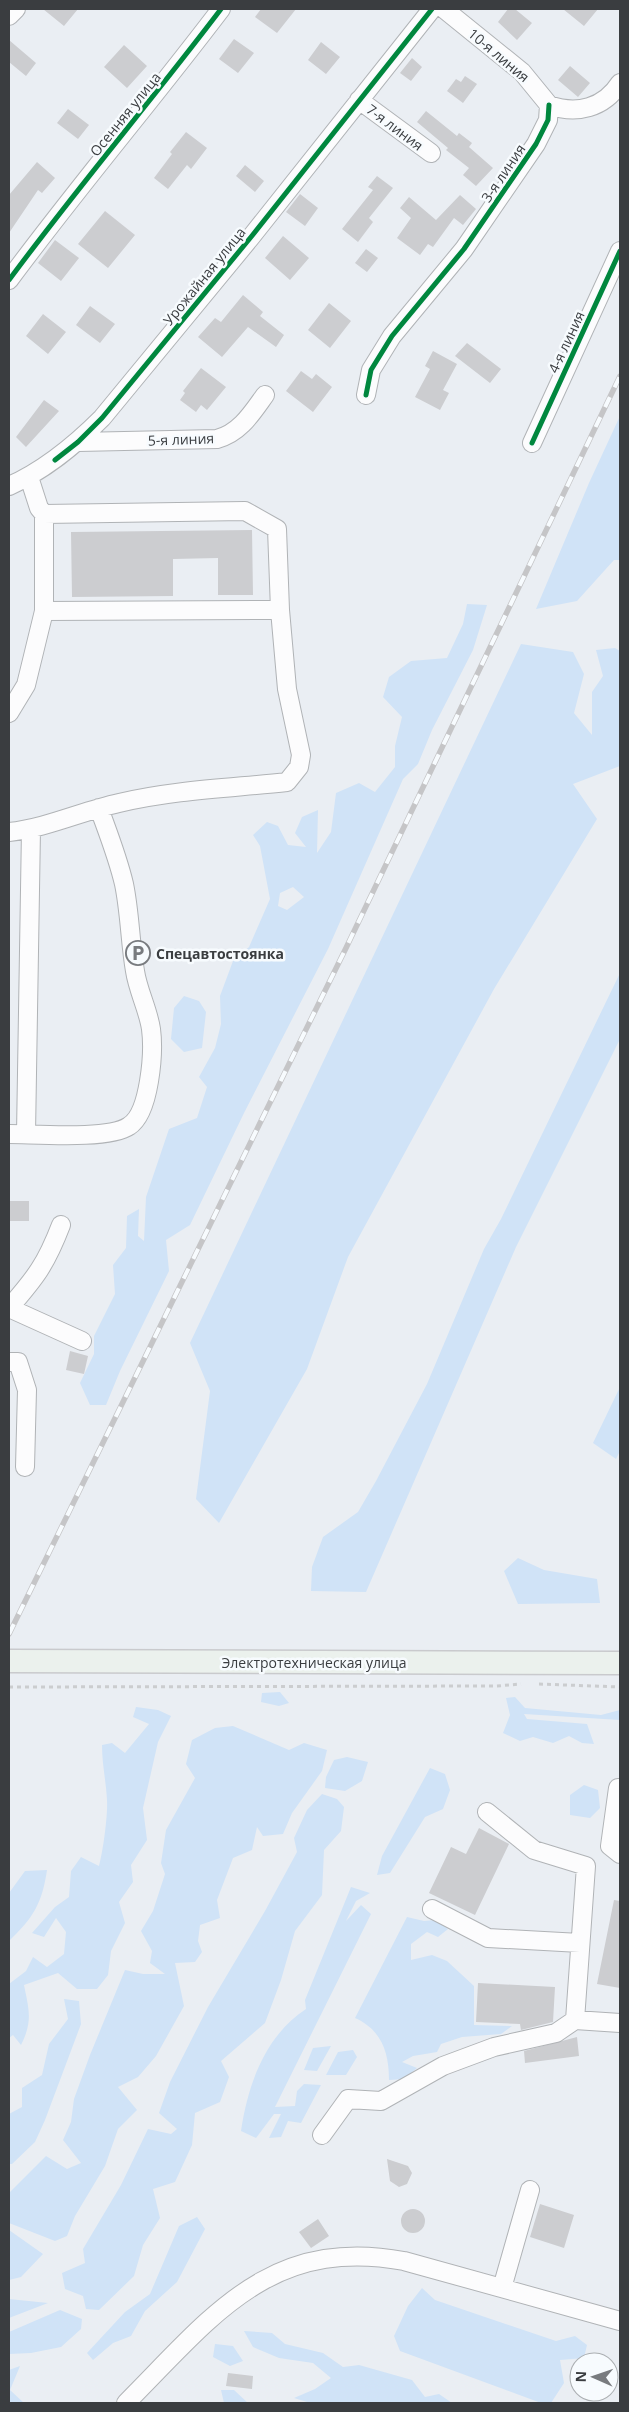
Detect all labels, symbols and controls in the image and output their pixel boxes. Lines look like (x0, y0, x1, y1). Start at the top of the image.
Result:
street label: 10-я линия (464, 24, 534, 86)
street label: Осенняя улица (85, 68, 165, 160)
street label: 7-я линия (363, 99, 427, 155)
street label: 3-я линия (477, 140, 529, 206)
street label: Урожайная улица (159, 223, 249, 329)
street label: 4-я линия (543, 308, 589, 376)
street label: 5-я линия (148, 428, 214, 450)
parking icon: Спецавтостоянка (125, 940, 151, 966)
place label: Спецавтостоянка (156, 944, 284, 963)
street label: Электротехническая улица (222, 1653, 406, 1672)
north arrow (569, 2352, 619, 2402)
text: N (571, 2371, 590, 2383)

